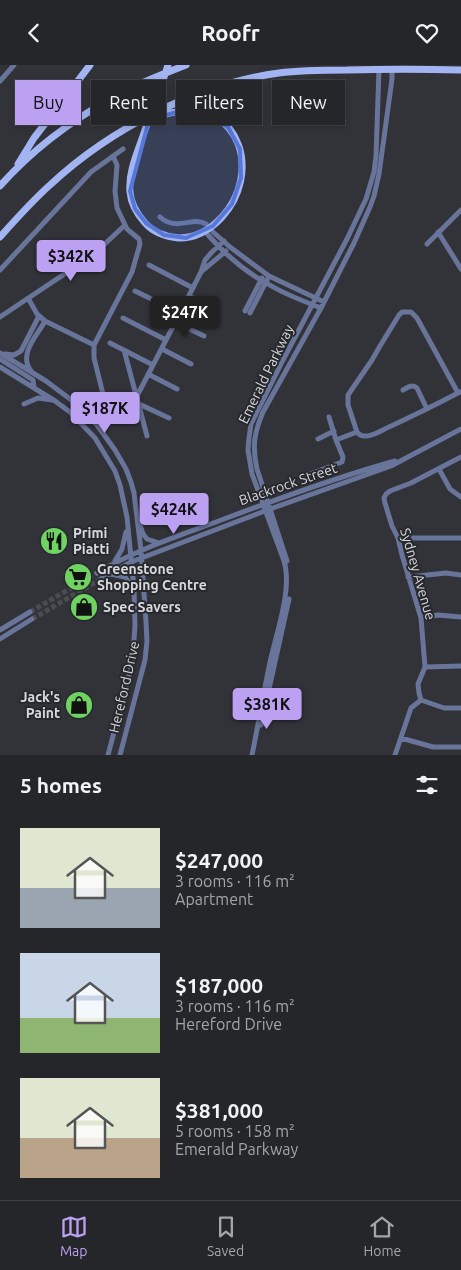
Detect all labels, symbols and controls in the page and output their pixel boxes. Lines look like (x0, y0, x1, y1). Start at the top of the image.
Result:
icon: back (20, 19, 48, 47)
icon: heart (413, 19, 441, 47)
text: Roofr (201, 20, 260, 45)
chip: Buy (15, 80, 81, 125)
chip: Rent (91, 80, 166, 125)
chip: Filters (176, 80, 262, 125)
chip: New (272, 80, 345, 125)
pin: $342K (36, 239, 106, 282)
text: $342K (48, 247, 94, 265)
pin: $247K (150, 295, 220, 338)
text: $247K (162, 303, 208, 321)
street label: Emerald Parkway (235, 322, 297, 426)
pin: $187K (70, 391, 140, 434)
text: $187K (82, 399, 128, 417)
street label: Blackrock Street (237, 460, 340, 508)
pin: $424K (139, 493, 209, 535)
text: $424K (151, 500, 197, 518)
place label: Primi Piatti (73, 525, 109, 557)
restaurant icon: Primi Piatti (39, 526, 69, 556)
street label: Sydney Avenue (397, 526, 439, 622)
place label: Greenstone Shopping Centre (97, 561, 207, 593)
supermarket icon: Greenstone Shopping Centre (63, 562, 93, 592)
shop icon: Spec Savers (69, 592, 99, 622)
place label: Spec Savers (103, 599, 181, 615)
street label: Hereford Drive (106, 639, 142, 735)
pin: $381K (232, 687, 302, 730)
place label: Jack's Paint (20, 689, 60, 721)
shop icon: Jack's Paint (64, 690, 94, 720)
text: $381K (244, 695, 290, 713)
icon: filters (413, 771, 441, 799)
text: 5 homes (20, 773, 102, 797)
icon: home (60, 848, 120, 908)
text: $247,000 (175, 848, 263, 872)
text: 3 rooms · 116 m² (175, 872, 295, 890)
text: Apartment (175, 890, 253, 908)
icon: home (60, 973, 120, 1033)
text: $187,000 (175, 973, 263, 997)
text: 3 rooms · 116 m² (175, 997, 295, 1015)
text: Hereford Drive (175, 1015, 282, 1033)
icon: home (60, 1098, 120, 1158)
text: $381,000 (175, 1098, 263, 1122)
text: 5 rooms · 158 m² (175, 1122, 295, 1140)
text: Emerald Parkway (175, 1140, 298, 1158)
tab: Map (60, 1213, 88, 1259)
tab: Saved (207, 1213, 244, 1259)
tab: Home (364, 1213, 401, 1259)

